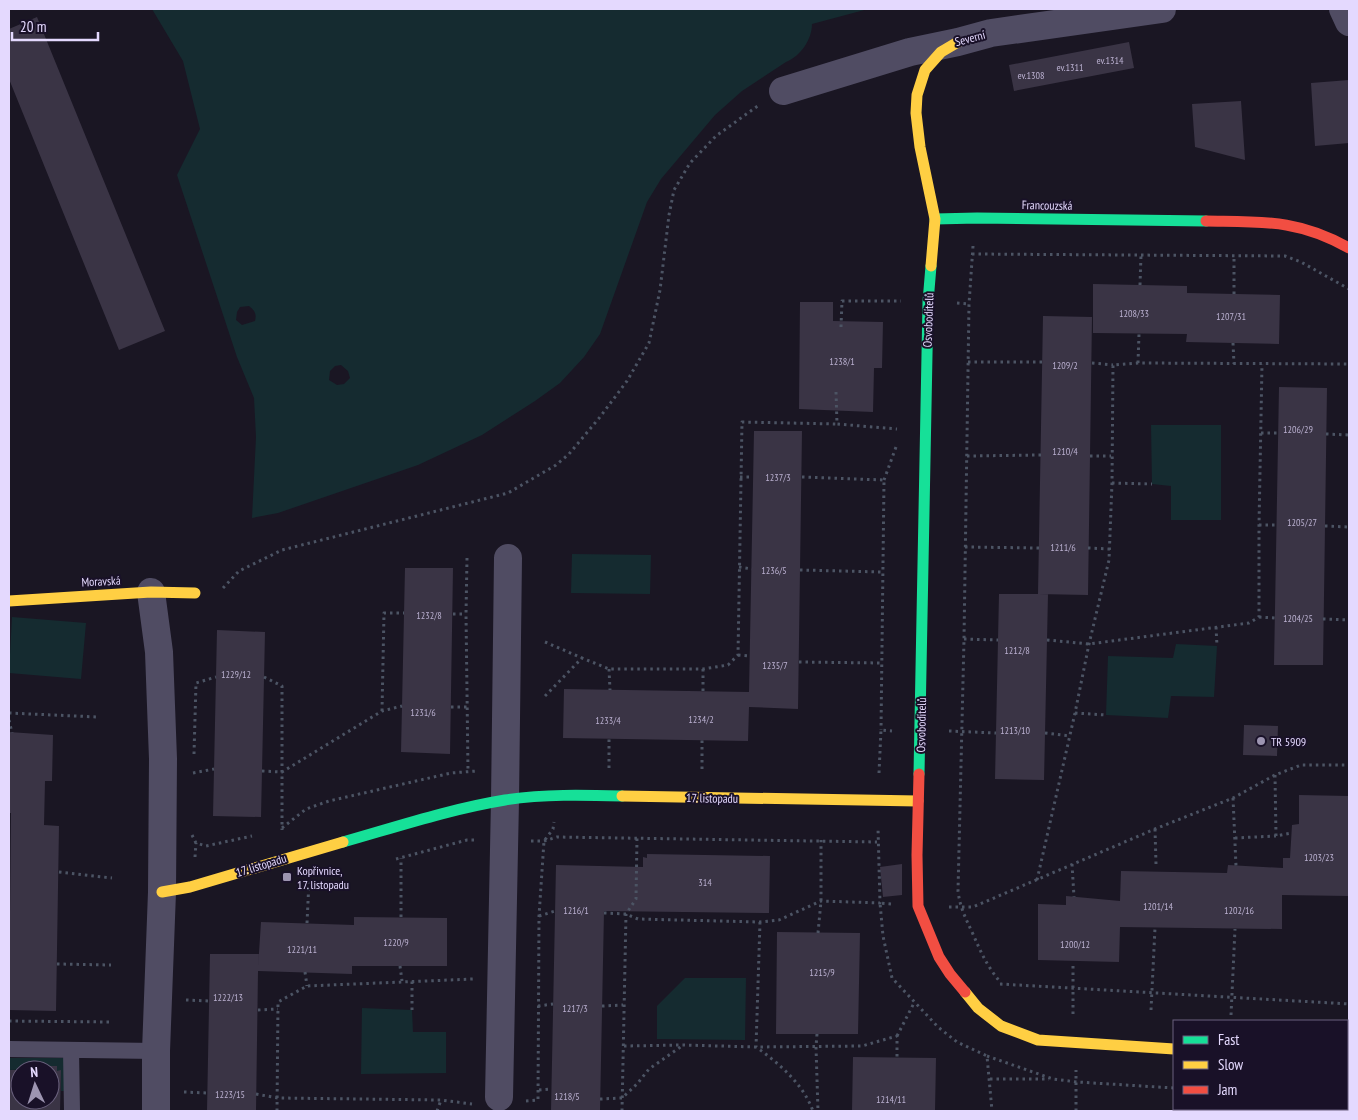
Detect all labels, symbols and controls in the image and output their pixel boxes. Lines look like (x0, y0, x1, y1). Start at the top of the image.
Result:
scale bar (12, 10, 99, 42)
text: 20 m (20, 17, 46, 36)
street label: Severní (953, 27, 987, 49)
house number: ev.1314 (1096, 54, 1124, 67)
house number: ev.1311 (1056, 61, 1084, 74)
house number: ev.1308 (1017, 69, 1045, 82)
street label: Francouzská (1022, 197, 1073, 213)
street label: Osvoboditelů (920, 292, 936, 348)
house number: 1208/33 (1119, 307, 1149, 320)
house number: 1207/31 (1216, 310, 1246, 323)
house number: 1238/1 (829, 355, 855, 368)
house number: 1209/2 (1052, 359, 1078, 372)
house number: 1206/29 (1283, 423, 1313, 436)
house number: 1210/4 (1052, 445, 1078, 458)
house number: 1237/3 (765, 471, 791, 484)
house number: 1205/27 (1287, 516, 1317, 529)
house number: 1211/6 (1050, 541, 1076, 554)
house number: 1236/5 (761, 564, 787, 577)
street label: Moravská (81, 572, 121, 590)
house number: 1232/8 (416, 609, 442, 622)
house number: 1204/25 (1283, 612, 1313, 625)
house number: 1212/8 (1004, 644, 1030, 657)
house number: 1235/7 (762, 659, 788, 672)
house number: 1229/12 (221, 668, 251, 681)
street label: Osvoboditelů (913, 697, 929, 753)
house number: 1231/6 (410, 706, 436, 719)
house number: 1234/2 (688, 713, 714, 726)
house number: 1233/4 (595, 714, 621, 727)
house number: 1213/10 (1000, 724, 1030, 737)
place label: TR 5909 (1271, 734, 1306, 749)
marker: TR 5909 (1255, 735, 1267, 747)
street label: 17. listopadu (686, 790, 738, 806)
street label: 17. listopadu (234, 850, 288, 880)
house number: 1203/23 (1304, 851, 1334, 864)
place label: Kopřivnice, 17. listopadu (297, 863, 349, 892)
marker: Kopřivnice, 17. listopadu (281, 871, 293, 883)
house number: 314 (698, 876, 712, 889)
house number: 1201/14 (1143, 900, 1173, 913)
house number: 1216/1 (563, 904, 589, 917)
house number: 1202/16 (1224, 904, 1254, 917)
house number: 1220/9 (383, 936, 409, 949)
house number: 1200/12 (1060, 938, 1090, 951)
house number: 1221/11 (287, 943, 317, 956)
house number: 1215/9 (809, 966, 835, 979)
house number: 1222/13 (213, 991, 243, 1004)
house number: 1217/3 (562, 1002, 588, 1015)
legend (1173, 1020, 1348, 1110)
text: Fast (1218, 1030, 1239, 1049)
text: Slow (1218, 1055, 1243, 1074)
north arrow (10, 1060, 60, 1110)
text: N (30, 1063, 38, 1081)
text: Jam (1217, 1080, 1237, 1099)
house number: 1223/15 (215, 1088, 245, 1101)
house number: 1218/5 (554, 1090, 580, 1103)
house number: 1214/11 (876, 1093, 906, 1106)

